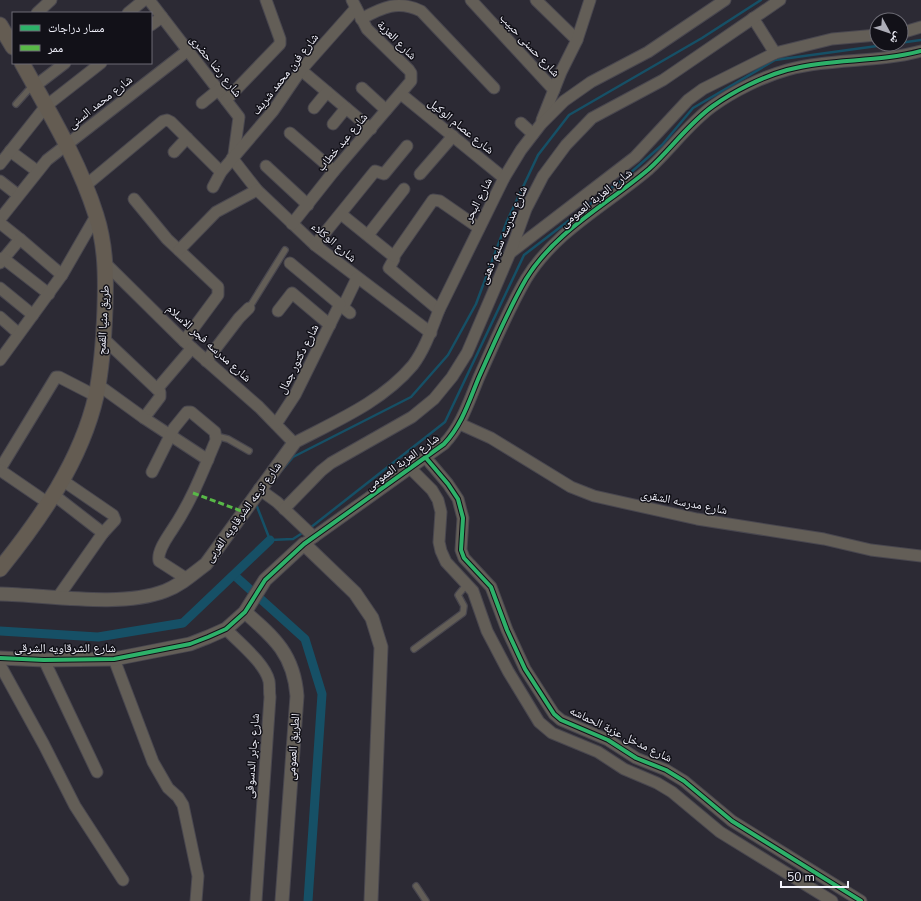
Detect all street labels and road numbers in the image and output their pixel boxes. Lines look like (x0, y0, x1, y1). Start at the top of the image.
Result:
street label: شارع حسنى حبيب (496, 10, 564, 80)
street label: شارع العزبة (374, 17, 420, 63)
street label: شارع فرن محمد شريف (248, 30, 322, 118)
street label: شارع رضا حضرى (186, 32, 246, 100)
street label: شارع محمد السنى (64, 72, 136, 132)
street label: شارع عصام الوكيل (425, 94, 497, 158)
street label: شارع عبد خطاب (313, 109, 371, 175)
street label: شارع العزبة العمومى (557, 165, 636, 231)
street label: شارع البحر (460, 175, 496, 226)
street label: شارع مدرسه سليم ذهنى (475, 183, 531, 287)
street label: شارع الوكلاء (308, 218, 360, 266)
street label: طريق منيا القمح (93, 285, 113, 355)
street label: شارع مدرسه فجر الاسلام (163, 301, 255, 386)
street label: شارع دكتور جمال (274, 321, 322, 397)
street label: شارع العزبة العمومى (362, 430, 442, 494)
street label: شارع ترعه الشرقاويه الغربى (201, 458, 285, 566)
street label: شارع مدرسه الشقرى (639, 486, 729, 518)
street label: شارع الشرقاويه الشرقى (14, 640, 116, 656)
street label: شارع مدخل عزبة الحماشه (567, 702, 675, 766)
street label: شارع جابر الدسوقى (241, 713, 263, 799)
street label: الطريق العمومى (283, 713, 303, 781)

